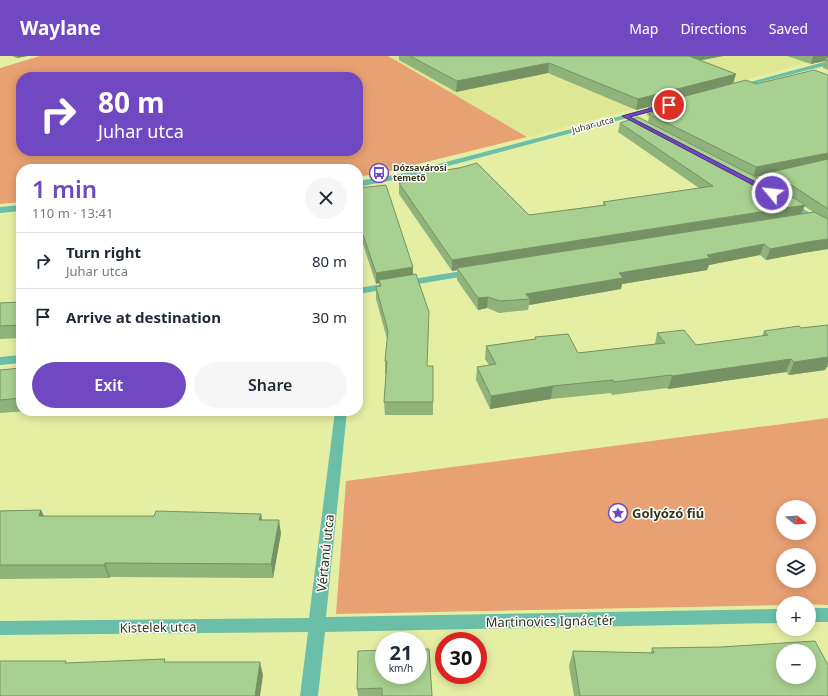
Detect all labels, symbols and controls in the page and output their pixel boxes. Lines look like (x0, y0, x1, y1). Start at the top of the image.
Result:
text: Waylane (20, 15, 101, 41)
text: Map (629, 19, 658, 38)
text: Directions (680, 19, 747, 38)
text: Saved (769, 19, 808, 38)
text: 80 m (98, 83, 165, 121)
icon: right (32, 88, 84, 140)
pin (652, 88, 686, 122)
icon: arrive (658, 94, 680, 116)
street label: Juhar utca (570, 113, 615, 137)
text: Juhar utca (98, 119, 184, 143)
place label: Dózsavárosi temető (393, 161, 447, 184)
bus stop icon: Dózsavárosi temető (368, 162, 390, 184)
text: 1 min (32, 172, 97, 205)
position arrow (751, 172, 793, 214)
button: close (305, 177, 347, 219)
text: 110 m · 13:41 (32, 204, 113, 222)
text: Turn right (66, 242, 141, 262)
icon: right (32, 250, 54, 272)
text: 80 m (312, 251, 347, 271)
text: Juhar utca (66, 262, 128, 280)
icon: arrive (32, 306, 54, 328)
text: Arrive at destination (66, 307, 221, 327)
text: 30 m (312, 307, 347, 327)
button: Exit (32, 362, 186, 408)
button: Share (194, 362, 347, 408)
north arrow (776, 500, 816, 540)
map controls (776, 500, 816, 684)
place icon: Golyózó fiú (607, 502, 629, 524)
place label: Golyózó fiú (632, 504, 704, 522)
street label: Vértanú utca (312, 513, 338, 593)
button: layers (776, 548, 816, 588)
button: + (776, 596, 816, 636)
street label: Martinovics Ignác tér (486, 611, 615, 631)
street label: Kistelek utca (119, 617, 197, 637)
speed limit sign: 30 (435, 632, 487, 684)
text: 21 (390, 639, 412, 666)
button: − (776, 644, 816, 684)
text: km/h (389, 661, 413, 675)

